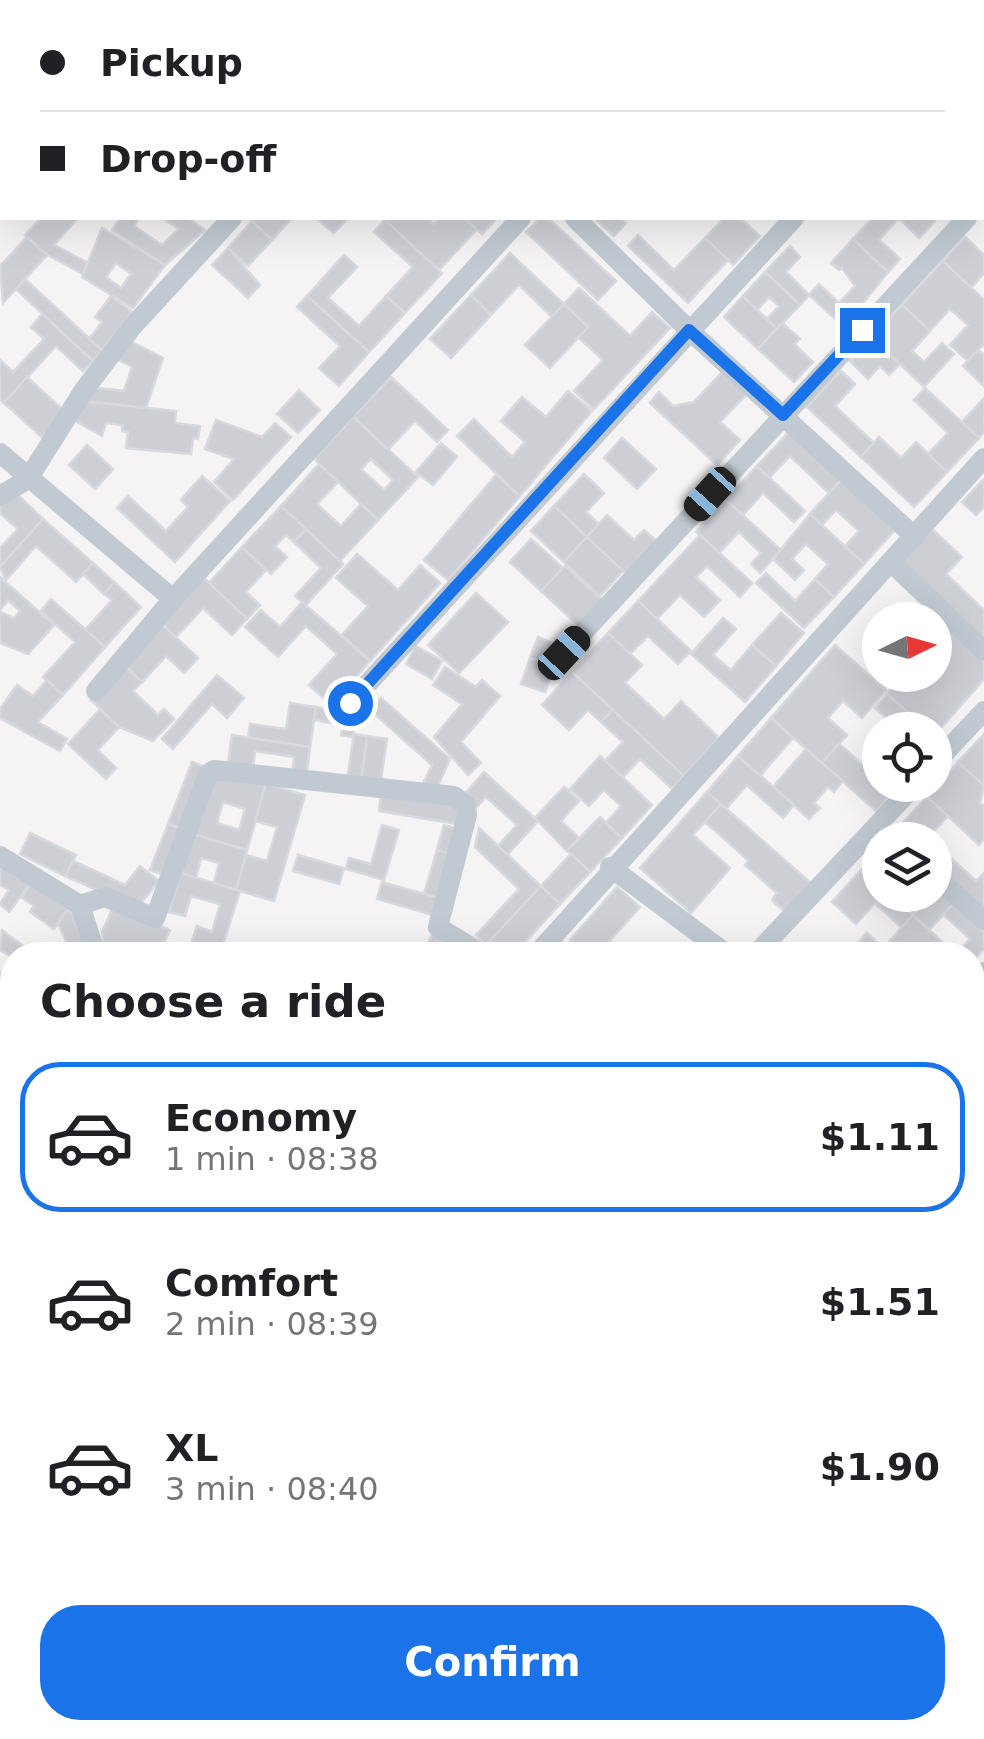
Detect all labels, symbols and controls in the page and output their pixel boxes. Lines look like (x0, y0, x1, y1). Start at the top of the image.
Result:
text: Pickup (100, 41, 243, 85)
text: Drop-off (100, 137, 276, 181)
route end (840, 308, 885, 353)
car (679, 462, 741, 526)
north arrow (862, 602, 952, 692)
map controls (862, 602, 952, 912)
car (533, 621, 595, 685)
route start (328, 681, 373, 726)
button: locate (862, 712, 952, 802)
button: layers (862, 822, 952, 912)
text: Choose a ride (40, 975, 386, 1028)
icon: car (45, 1092, 135, 1182)
text: Economy (165, 1096, 357, 1140)
text: $1.11 (820, 1115, 940, 1159)
text: 1 min · 08:38 (165, 1140, 379, 1178)
icon: car (45, 1257, 135, 1347)
text: Comfort (165, 1261, 338, 1305)
text: $1.51 (820, 1280, 940, 1324)
text: 2 min · 08:39 (165, 1305, 379, 1343)
icon: car (45, 1422, 135, 1512)
text: XL (165, 1426, 219, 1470)
text: $1.90 (820, 1445, 940, 1489)
text: 3 min · 08:40 (165, 1470, 379, 1508)
button: Confirm (40, 1605, 945, 1720)

